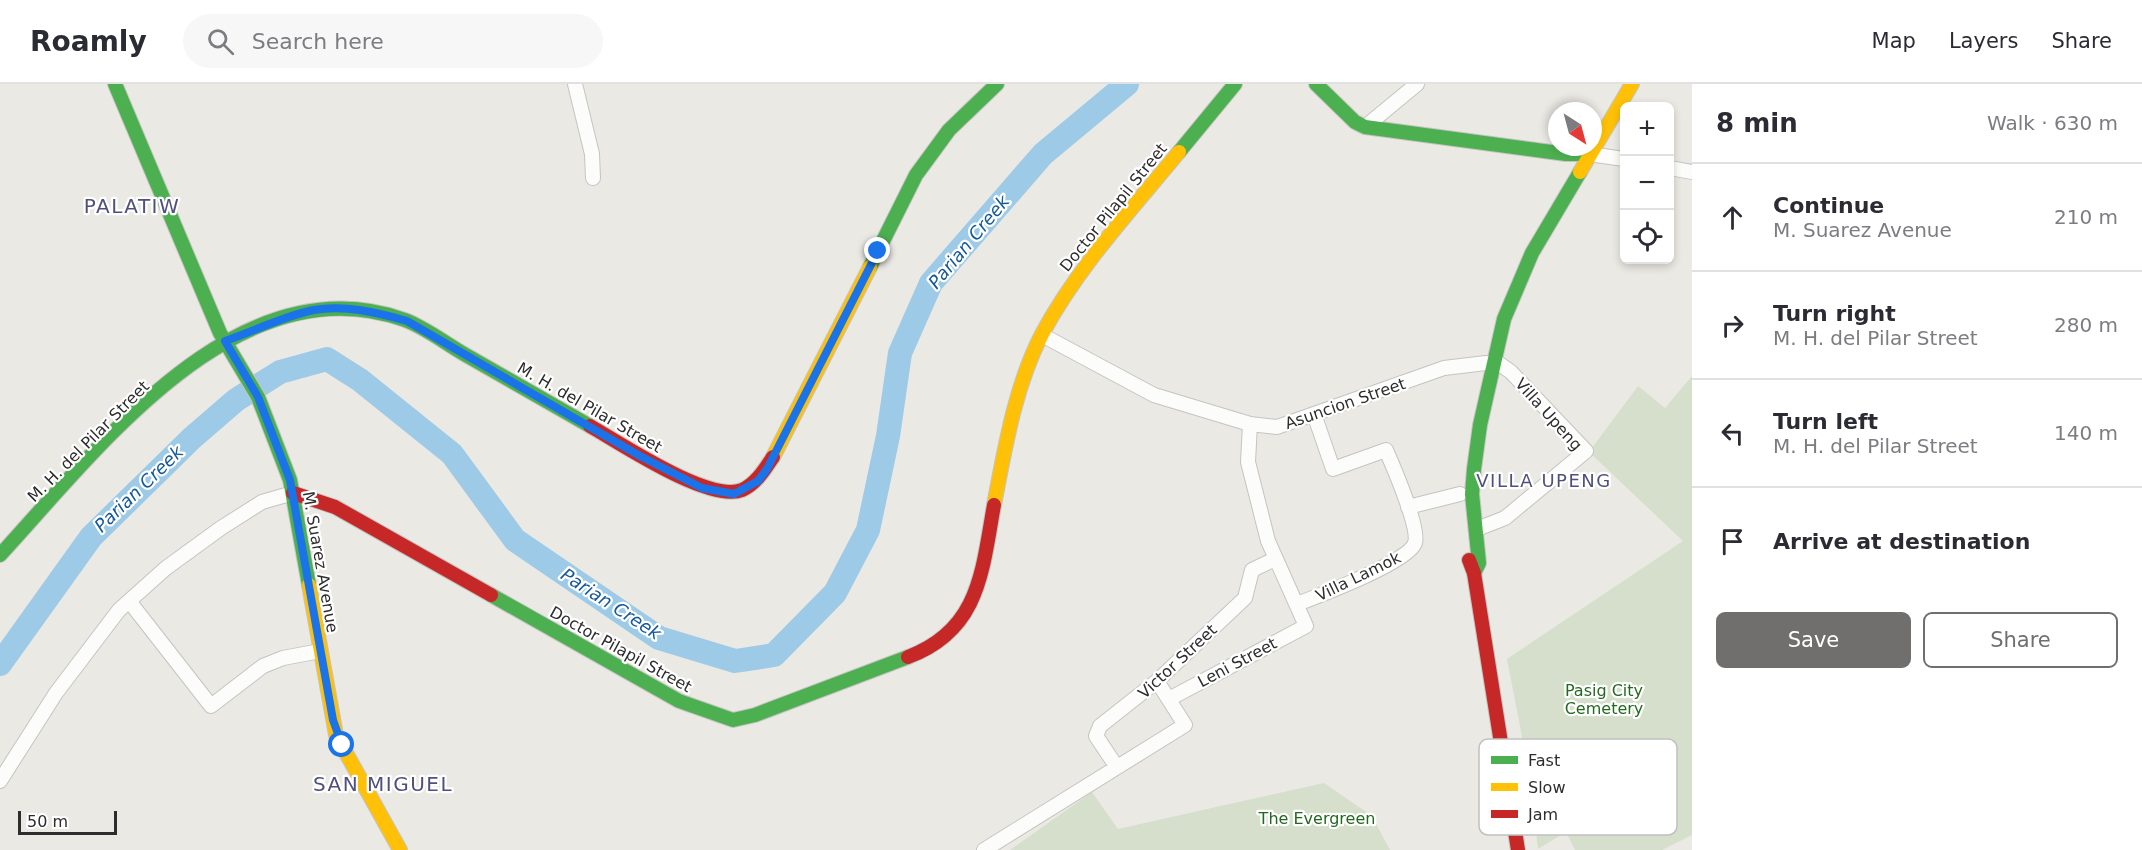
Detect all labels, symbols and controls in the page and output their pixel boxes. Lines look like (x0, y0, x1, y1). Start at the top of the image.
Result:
search box (183, 14, 603, 68)
text: Roamly (30, 25, 147, 58)
icon: search (204, 25, 237, 58)
text: Search here (252, 29, 384, 54)
text: Map (1872, 29, 1916, 53)
text: Layers (1949, 29, 2018, 53)
text: Share (2051, 29, 2112, 53)
north arrow (1548, 102, 1602, 156)
map controls (1620, 102, 1674, 264)
button: + (1620, 102, 1674, 156)
text: 8 min (1716, 108, 1798, 138)
text: Walk · 630 m (1987, 111, 2118, 135)
street label: Doctor Pilapil Street (1056, 139, 1171, 275)
button: − (1620, 156, 1674, 210)
water label: Parian Creek (924, 190, 1015, 292)
text: Continue (1773, 193, 1884, 218)
district label: PALATIW (84, 194, 180, 218)
icon: ahead (1716, 201, 1749, 234)
text: 210 m (2054, 205, 2118, 229)
button: locate (1620, 210, 1674, 264)
text: M. Suarez Avenue (1773, 218, 1952, 242)
route end (864, 237, 890, 263)
text: Turn right (1773, 301, 1896, 326)
icon: right (1716, 309, 1749, 342)
text: 280 m (2054, 313, 2118, 337)
text: M. H. del Pilar Street (1773, 326, 1978, 350)
street label: M. H. del Pilar Street (514, 358, 665, 457)
street label: Asuncion Street (1282, 374, 1408, 433)
street label: Villa Upeng (1511, 374, 1586, 454)
street label: M. H. del Pilar Street (24, 377, 153, 506)
text: Turn left (1773, 409, 1878, 434)
icon: left (1716, 417, 1749, 450)
text: 140 m (2054, 421, 2118, 445)
text: M. H. del Pilar Street (1773, 434, 1978, 458)
water label: Parian Creek (90, 440, 188, 536)
district label: VILLA UPENG (1476, 470, 1612, 491)
street label: M. Suarez Avenue (299, 490, 342, 634)
icon: arrive (1716, 525, 1749, 558)
text: Arrive at destination (1773, 529, 2030, 554)
street label: Villa Lamok (1313, 547, 1404, 605)
water label: Parian Creek (557, 563, 667, 645)
street label: Doctor Pilapil Street (546, 602, 695, 696)
button: Save (1716, 612, 1911, 668)
button: Share (1923, 612, 2118, 668)
street label: Victor Street (1134, 620, 1220, 702)
street label: Leni Street (1194, 634, 1280, 691)
park label: Pasig City Cemetery (1565, 681, 1643, 718)
route start (328, 731, 354, 757)
legend (1479, 739, 1677, 835)
text: Fast (1528, 751, 1560, 770)
district label: SAN MIGUEL (313, 772, 453, 796)
text: Slow (1528, 778, 1565, 797)
text: Jam (1527, 805, 1558, 824)
scale bar (18, 808, 117, 836)
park label: The Evergreen (1258, 809, 1375, 828)
text: 50 m (27, 812, 68, 831)

